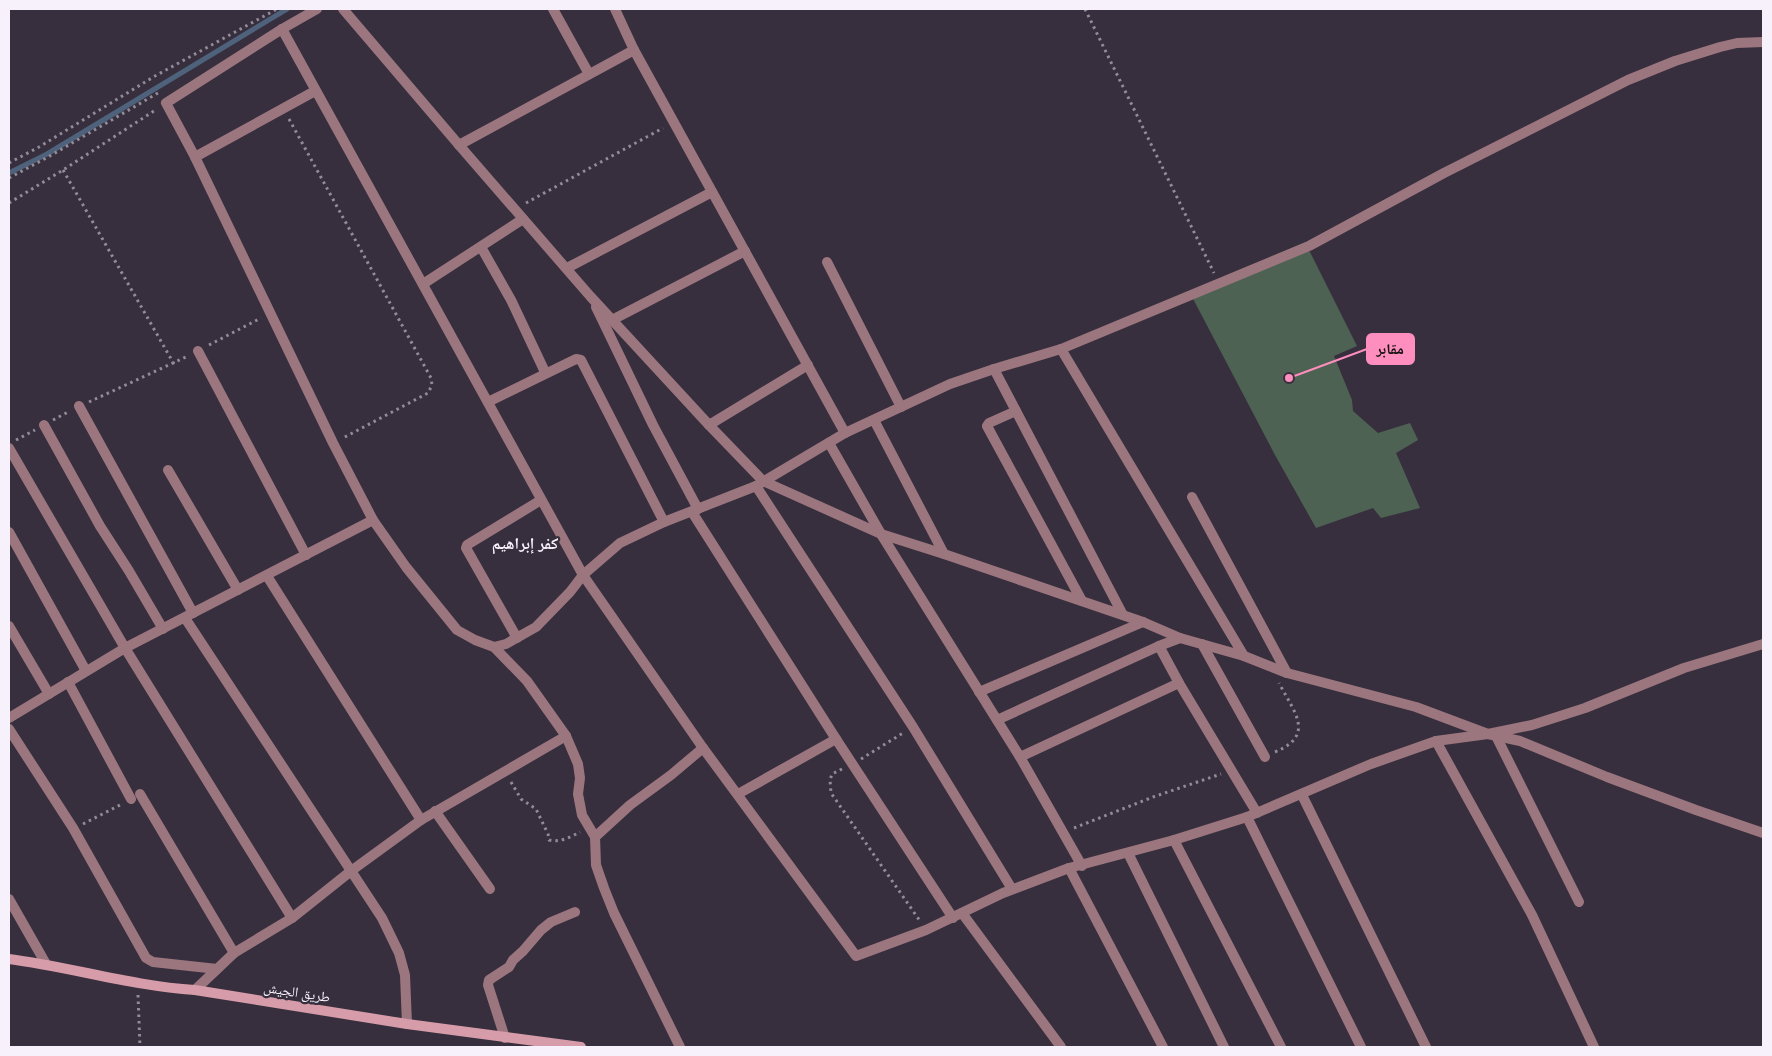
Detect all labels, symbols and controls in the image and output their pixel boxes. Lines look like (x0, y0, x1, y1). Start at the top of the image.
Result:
callout: مقابر (1367, 334, 1414, 364)
text: مقابر (1375, 339, 1404, 358)
district label: كفر إبراهيم (492, 533, 558, 555)
street label: طريق الجيش (262, 978, 332, 1007)

